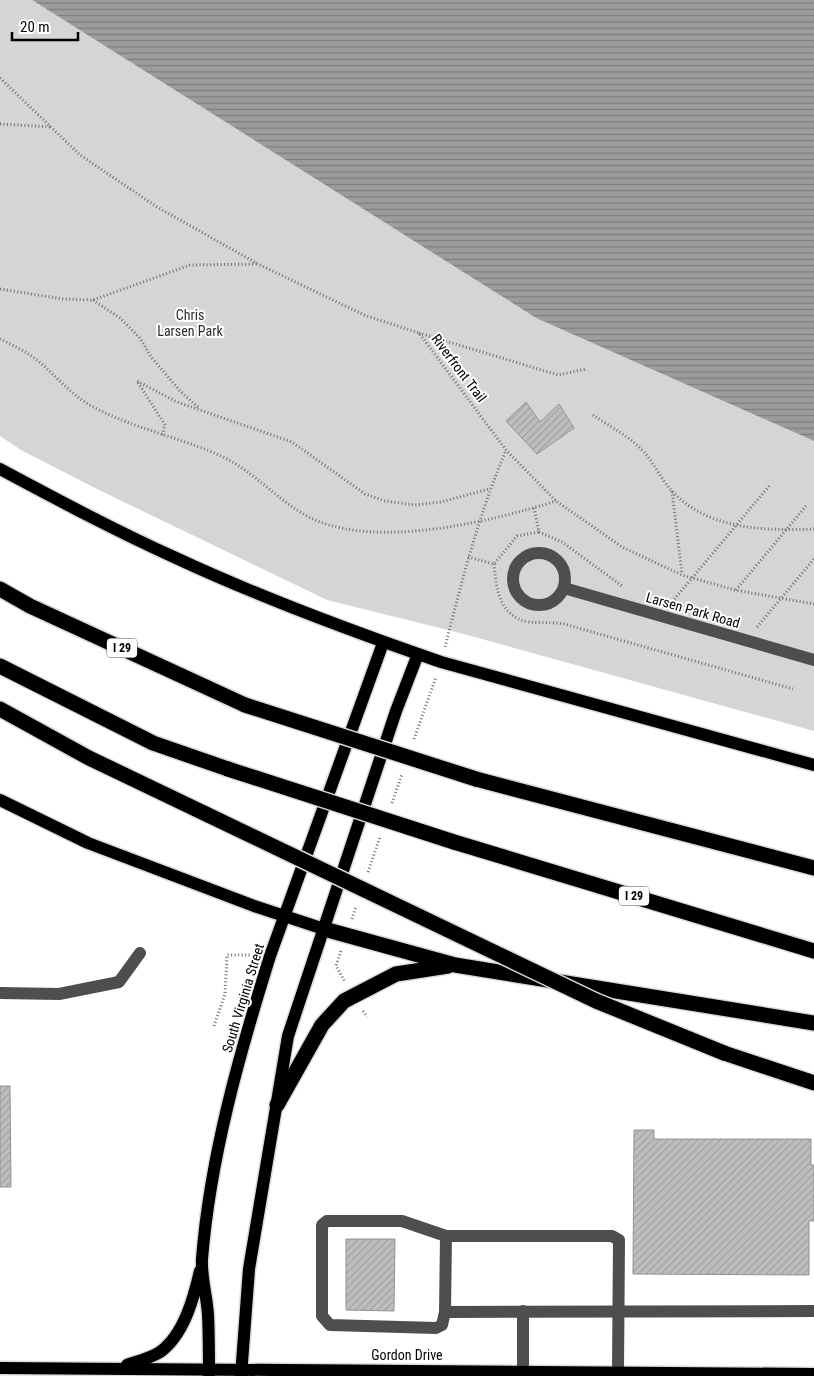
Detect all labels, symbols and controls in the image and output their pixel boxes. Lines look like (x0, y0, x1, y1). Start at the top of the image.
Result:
scale bar (12, 10, 79, 42)
text: 20 m (20, 18, 50, 36)
park label: Chris Larsen Park (157, 307, 223, 339)
street label: Riverfront Trail (428, 331, 490, 405)
street label: Larsen Park Road (644, 589, 742, 631)
road number: I 29 (107, 638, 137, 658)
road number: I 29 (619, 886, 649, 906)
street label: South Virginia Street (219, 942, 267, 1054)
street label: Gordon Drive (371, 1347, 443, 1363)

